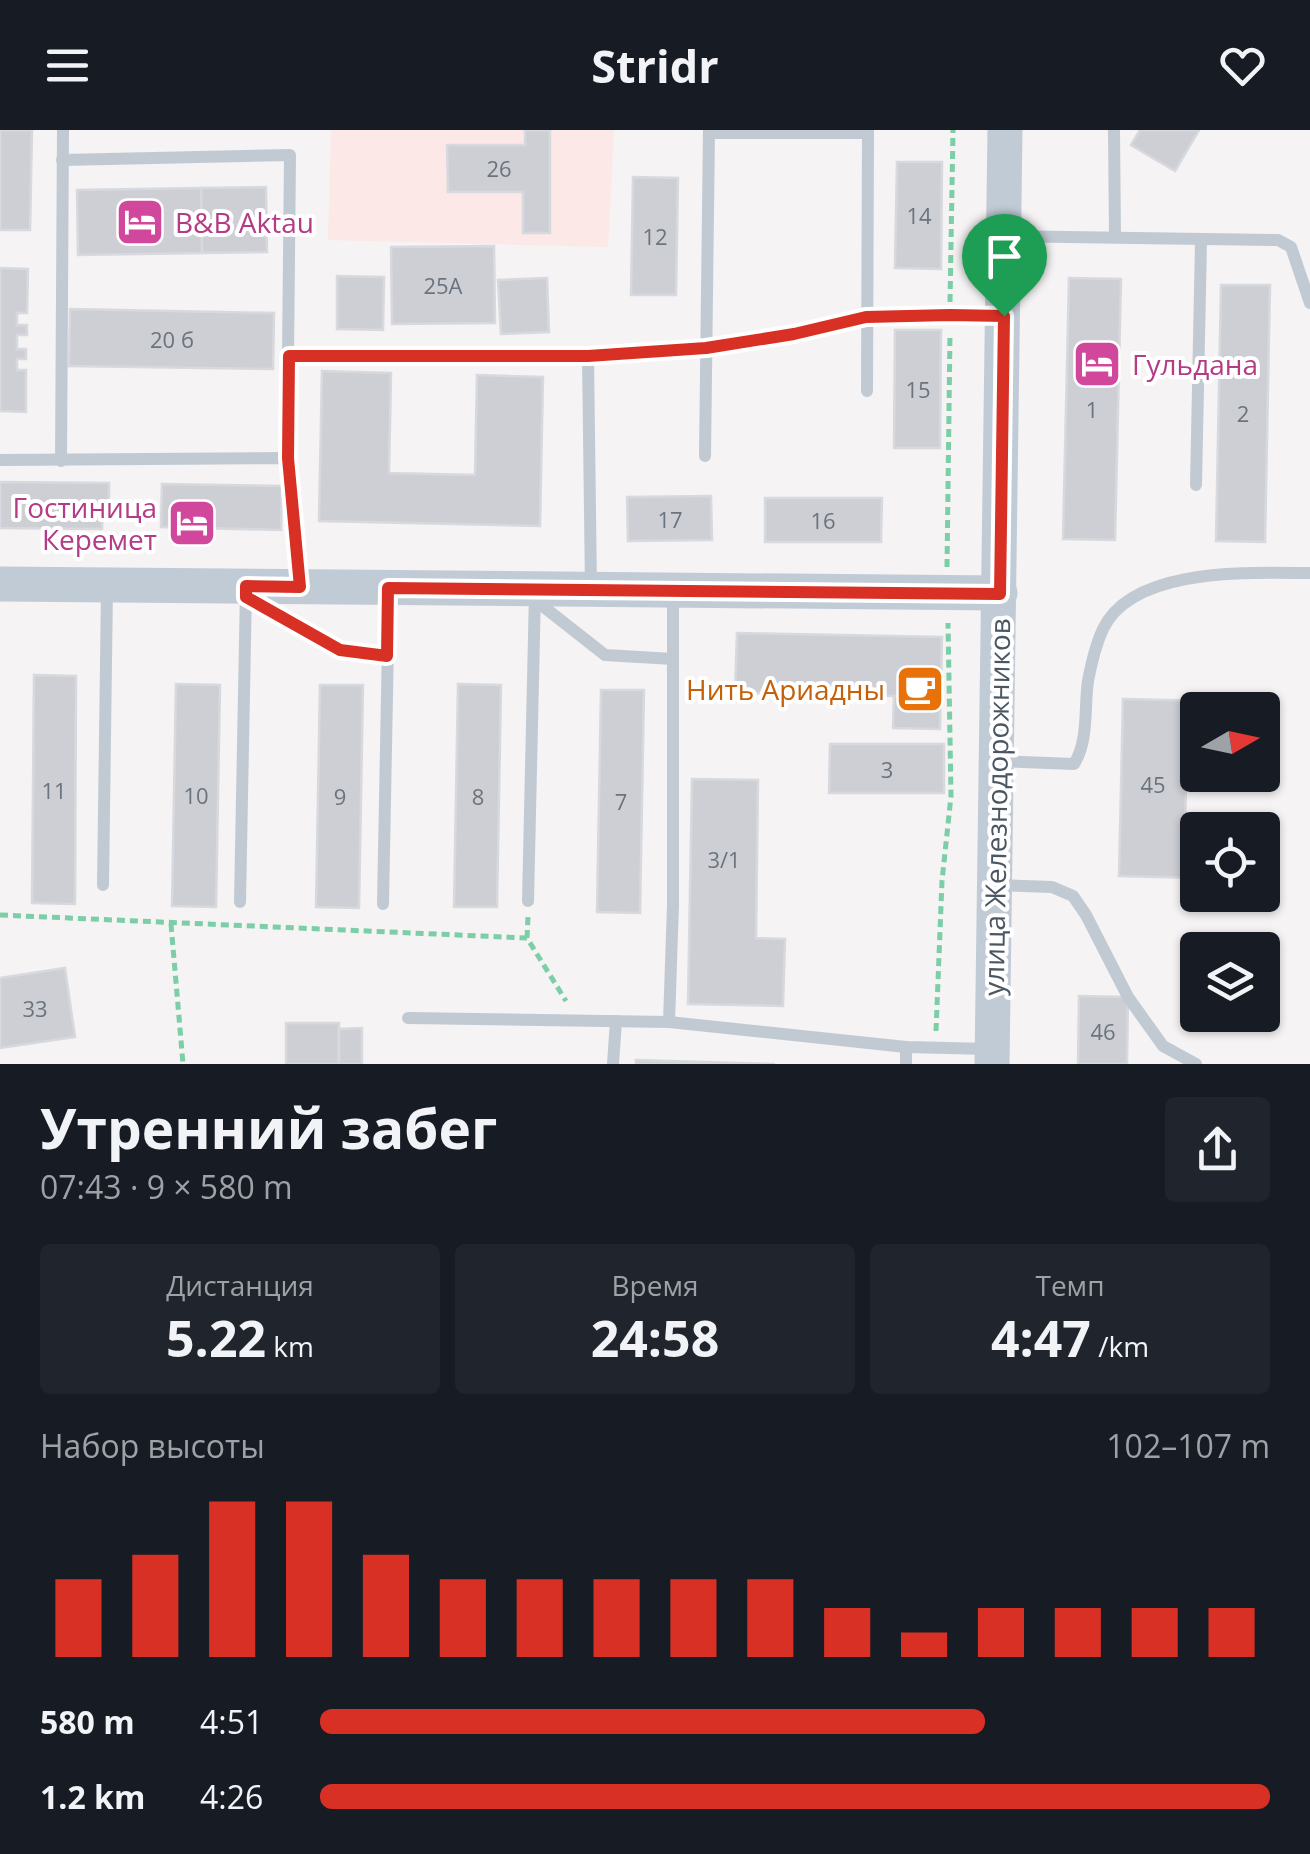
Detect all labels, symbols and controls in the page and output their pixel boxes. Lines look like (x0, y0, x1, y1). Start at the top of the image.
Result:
text: Stridr (591, 35, 719, 96)
icon: menu (40, 38, 95, 93)
icon: heart (1215, 38, 1270, 93)
house number: 26 (486, 153, 512, 183)
hotel icon: B&B Aktau (114, 196, 166, 248)
house number: 14 (906, 200, 932, 230)
place label: B&B Aktau (175, 203, 314, 241)
pin (962, 214, 1047, 317)
house number: 12 (642, 221, 668, 251)
icon: arrive (977, 229, 1032, 284)
house number: 25А (423, 270, 463, 300)
house number: 20 б (150, 324, 194, 354)
hotel icon: Гульдана (1071, 338, 1123, 390)
place label: Гульдана (1132, 345, 1258, 383)
house number: 15 (905, 374, 931, 404)
house number: 1 (1086, 394, 1098, 424)
house number: 2 (1237, 398, 1249, 428)
place label: Гостиница Керемет (13, 488, 157, 558)
hotel icon: Гостиница Керемет (166, 497, 218, 549)
house number: 17 (657, 504, 683, 534)
house number: 16 (810, 505, 836, 535)
street label: улица Железнодорожников (974, 618, 1018, 996)
cafe icon: Нить Ариадны (894, 663, 946, 715)
place label: Нить Ариадны (686, 670, 885, 708)
north arrow (1180, 692, 1280, 792)
map controls (1180, 692, 1280, 1032)
house number: 3 (881, 754, 893, 784)
house number: 45 (1140, 769, 1166, 799)
house number: 11 (41, 775, 67, 805)
house number: 10 (183, 780, 209, 810)
house number: 9 (334, 781, 346, 811)
house number: 8 (472, 781, 484, 811)
house number: 7 (615, 786, 627, 816)
button: locate (1180, 812, 1280, 912)
house number: 3/1 (707, 844, 741, 874)
button: layers (1180, 932, 1280, 1032)
house number: 33 (22, 993, 48, 1023)
house number: 46 (1090, 1016, 1116, 1046)
text: Утренний забег (40, 1090, 497, 1165)
button: share (1165, 1097, 1270, 1202)
text: 07:43 · 9 × 580 m (40, 1165, 293, 1208)
text: Дистанция (166, 1266, 314, 1304)
text: Время (612, 1266, 698, 1304)
text: Темп (1035, 1266, 1105, 1304)
text: 5.22 (166, 1304, 266, 1372)
text: 24:58 (591, 1304, 719, 1372)
text: 4:47 (991, 1304, 1091, 1372)
text: km (266, 1327, 314, 1365)
text: /km (1091, 1327, 1149, 1365)
text: Набор высоты (40, 1424, 265, 1467)
text: 102–107 m (1106, 1424, 1270, 1467)
text: 580 m (40, 1700, 135, 1743)
text: 4:51 (200, 1700, 263, 1743)
text: 1.2 km (40, 1775, 145, 1818)
text: 4:26 (200, 1775, 263, 1818)

